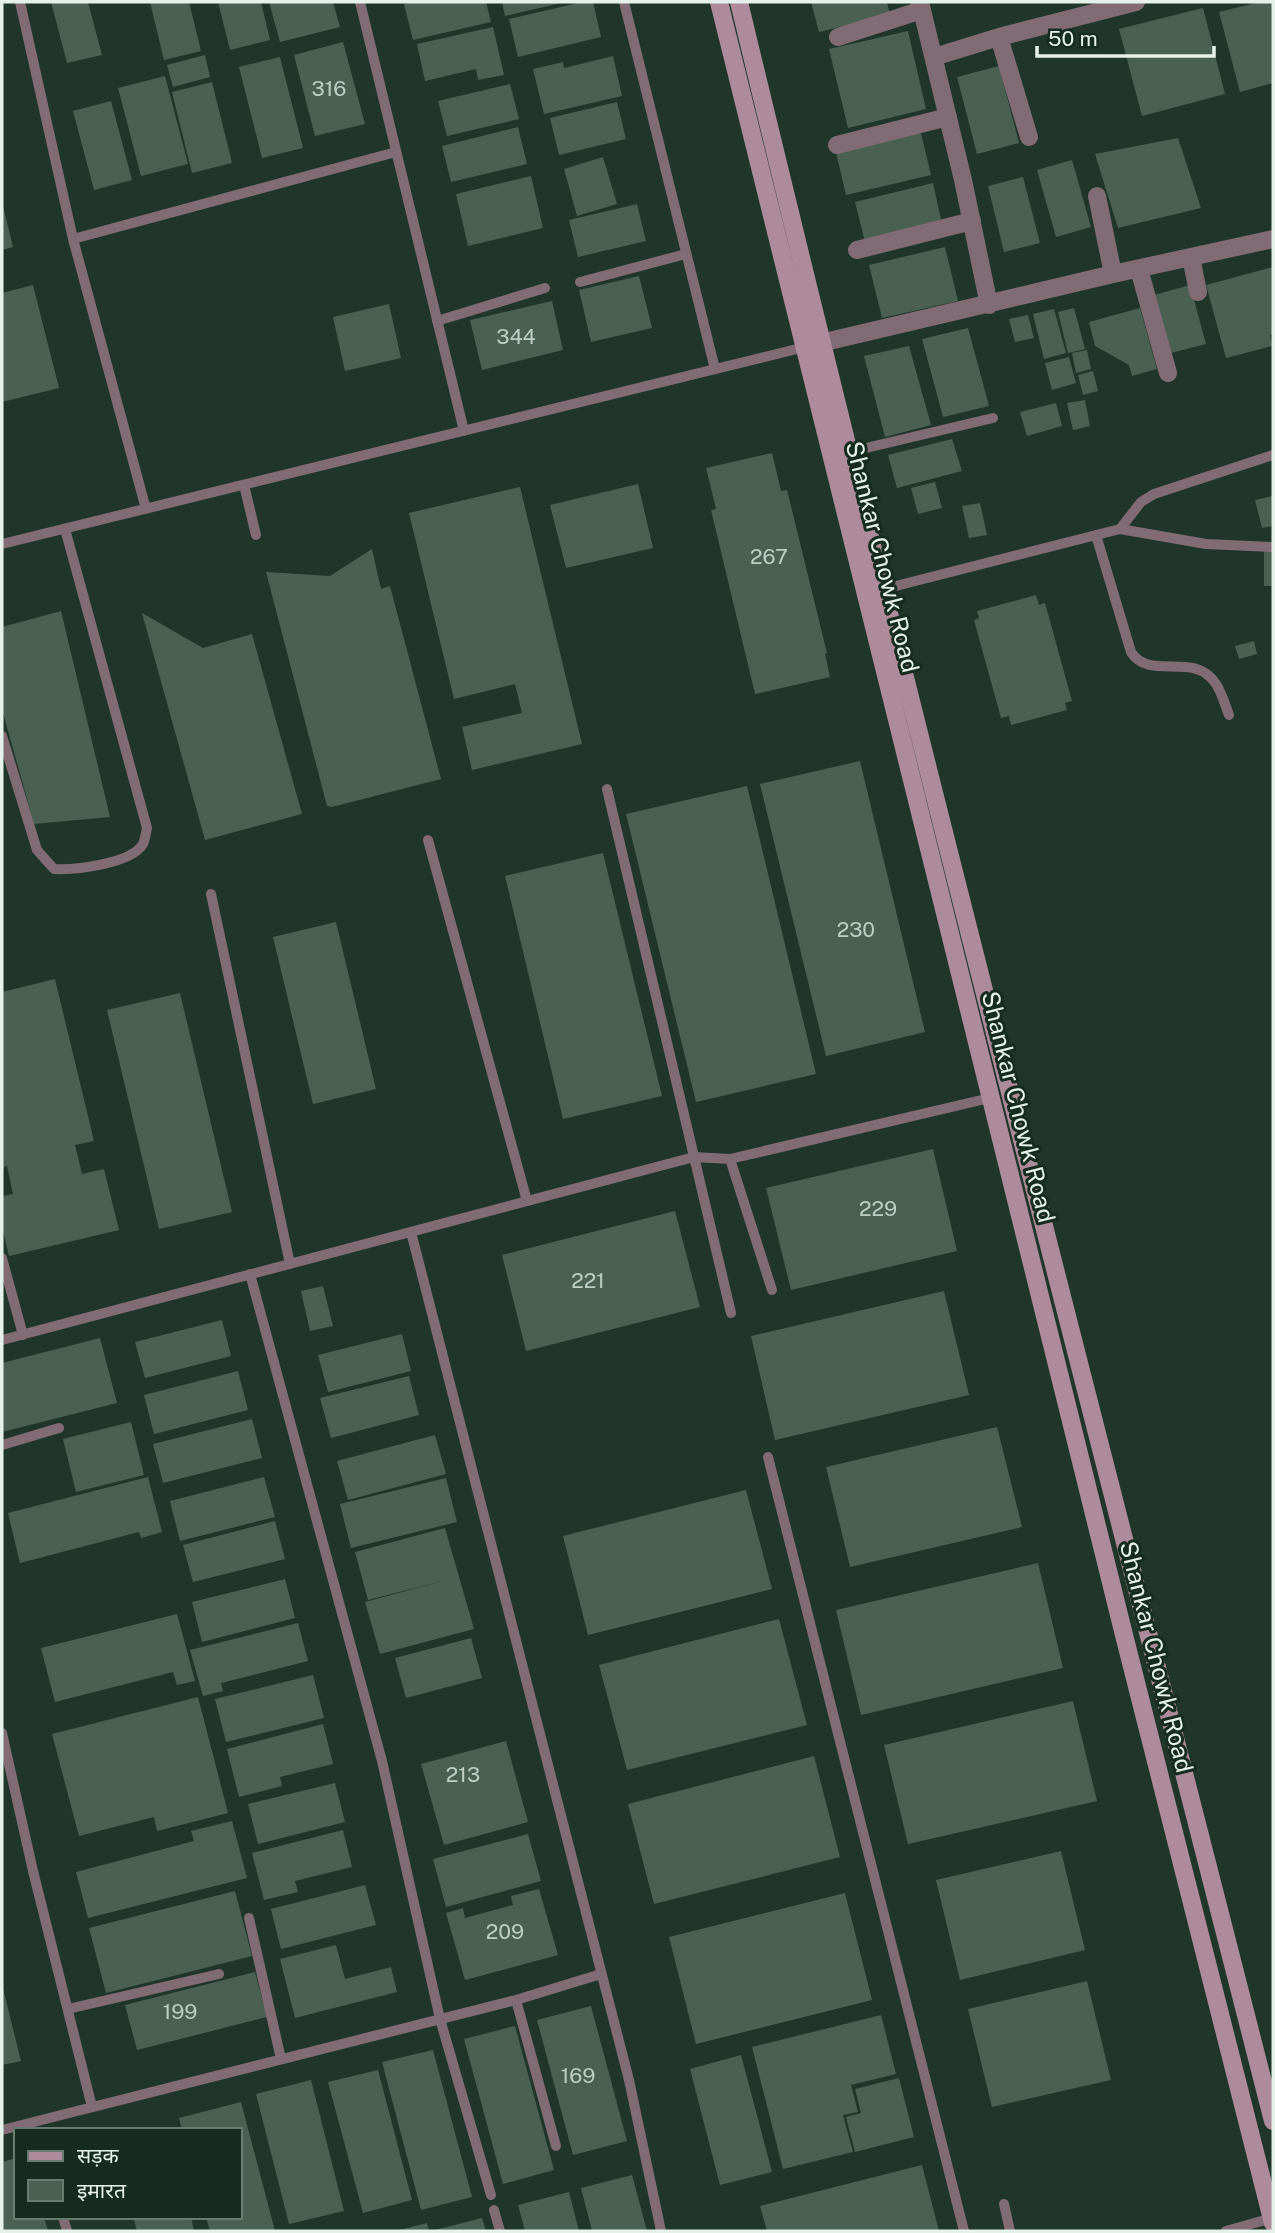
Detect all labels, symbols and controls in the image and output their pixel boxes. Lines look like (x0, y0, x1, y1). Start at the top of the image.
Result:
scale bar (1037, 14, 1214, 58)
text: 50 m (1048, 26, 1098, 51)
house number: 316 (312, 76, 346, 101)
house number: 344 (496, 324, 536, 349)
street label: Shankar Chowk Road (841, 438, 925, 675)
house number: 267 (750, 544, 788, 569)
house number: 230 (837, 917, 875, 942)
street label: Shankar Chowk Road (977, 988, 1061, 1225)
house number: 229 (859, 1196, 897, 1221)
house number: 221 (571, 1268, 605, 1293)
street label: Shankar Chowk Road (1115, 1538, 1199, 1775)
house number: 213 (446, 1762, 480, 1787)
house number: 209 (486, 1919, 524, 1944)
house number: 199 (163, 1999, 197, 2024)
house number: 169 (561, 2063, 595, 2088)
legend (14, 2128, 242, 2219)
text: सड़क (77, 2143, 119, 2168)
text: इमारत (77, 2178, 127, 2203)

